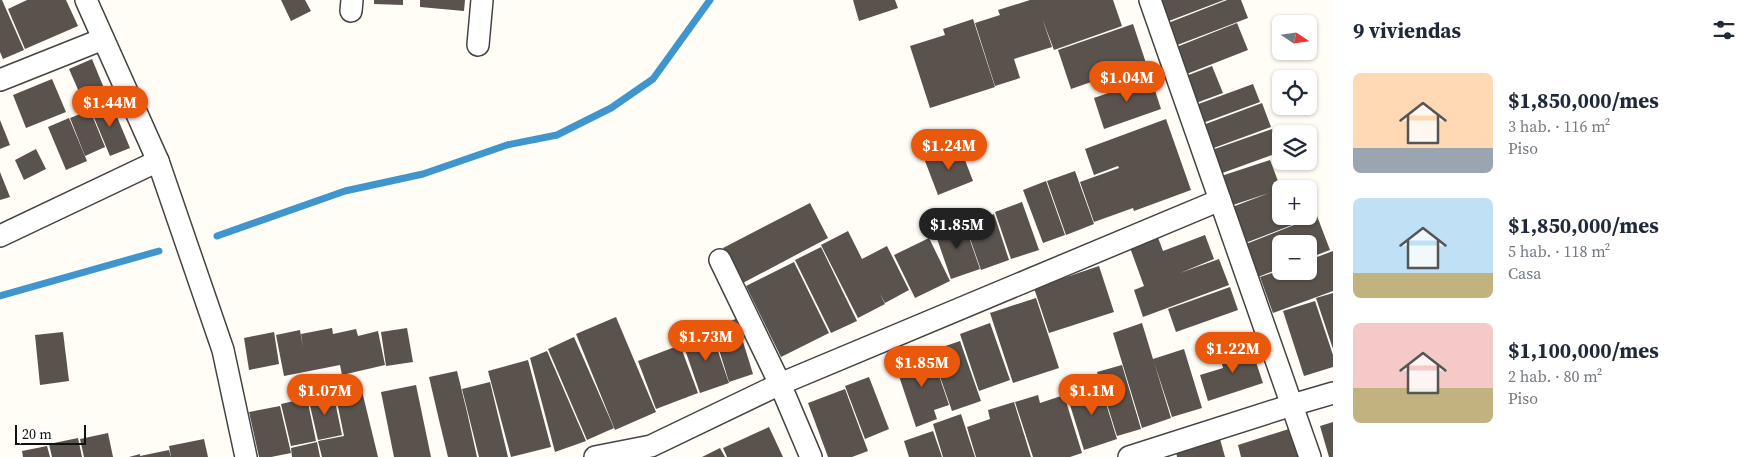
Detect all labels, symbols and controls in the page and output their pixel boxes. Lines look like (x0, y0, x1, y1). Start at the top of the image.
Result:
north arrow (1272, 15, 1318, 60)
map controls (1272, 15, 1317, 280)
text: 9 viviendas (1353, 16, 1461, 45)
icon: filters (1710, 16, 1738, 44)
pin: $1.04M (1086, 61, 1168, 103)
text: $1.04M (1100, 66, 1154, 88)
button: locate (1272, 70, 1317, 115)
pin: $1.44M (69, 86, 151, 128)
text: $1,850,000/mes (1508, 86, 1659, 115)
text: $1.44M (83, 91, 137, 113)
icon: home (1393, 93, 1453, 153)
text: 3 hab. · 116 m² (1508, 115, 1610, 137)
button: layers (1272, 125, 1317, 170)
pin: $1.24M (908, 128, 990, 171)
text: $1.24M (922, 134, 976, 156)
text: Piso (1508, 137, 1538, 159)
button: + (1272, 180, 1317, 225)
pin: $1.85M (916, 208, 998, 250)
text: $1,850,000/mes (1508, 211, 1659, 240)
text: $1.85M (930, 213, 984, 235)
icon: home (1393, 218, 1453, 278)
button: − (1272, 235, 1317, 280)
text: 5 hab. · 118 m² (1508, 240, 1610, 262)
text: Casa (1508, 262, 1541, 284)
pin: $1.73M (665, 320, 747, 362)
text: $1.73M (679, 325, 733, 347)
pin: $1.22M (1192, 332, 1274, 374)
text: $1,100,000/mes (1508, 336, 1659, 365)
text: $1.22M (1206, 337, 1260, 359)
icon: home (1393, 343, 1453, 403)
pin: $1.85M (881, 346, 963, 388)
text: $1.85M (895, 351, 949, 373)
text: 2 hab. · 80 m² (1508, 365, 1602, 387)
pin: $1.07M (284, 374, 366, 416)
pin: $1.1M (1057, 374, 1127, 416)
text: $1.07M (298, 379, 352, 401)
text: $1.1M (1069, 379, 1115, 401)
text: Piso (1508, 387, 1538, 409)
scale bar (15, 422, 86, 445)
text: 20 m (22, 424, 52, 444)

